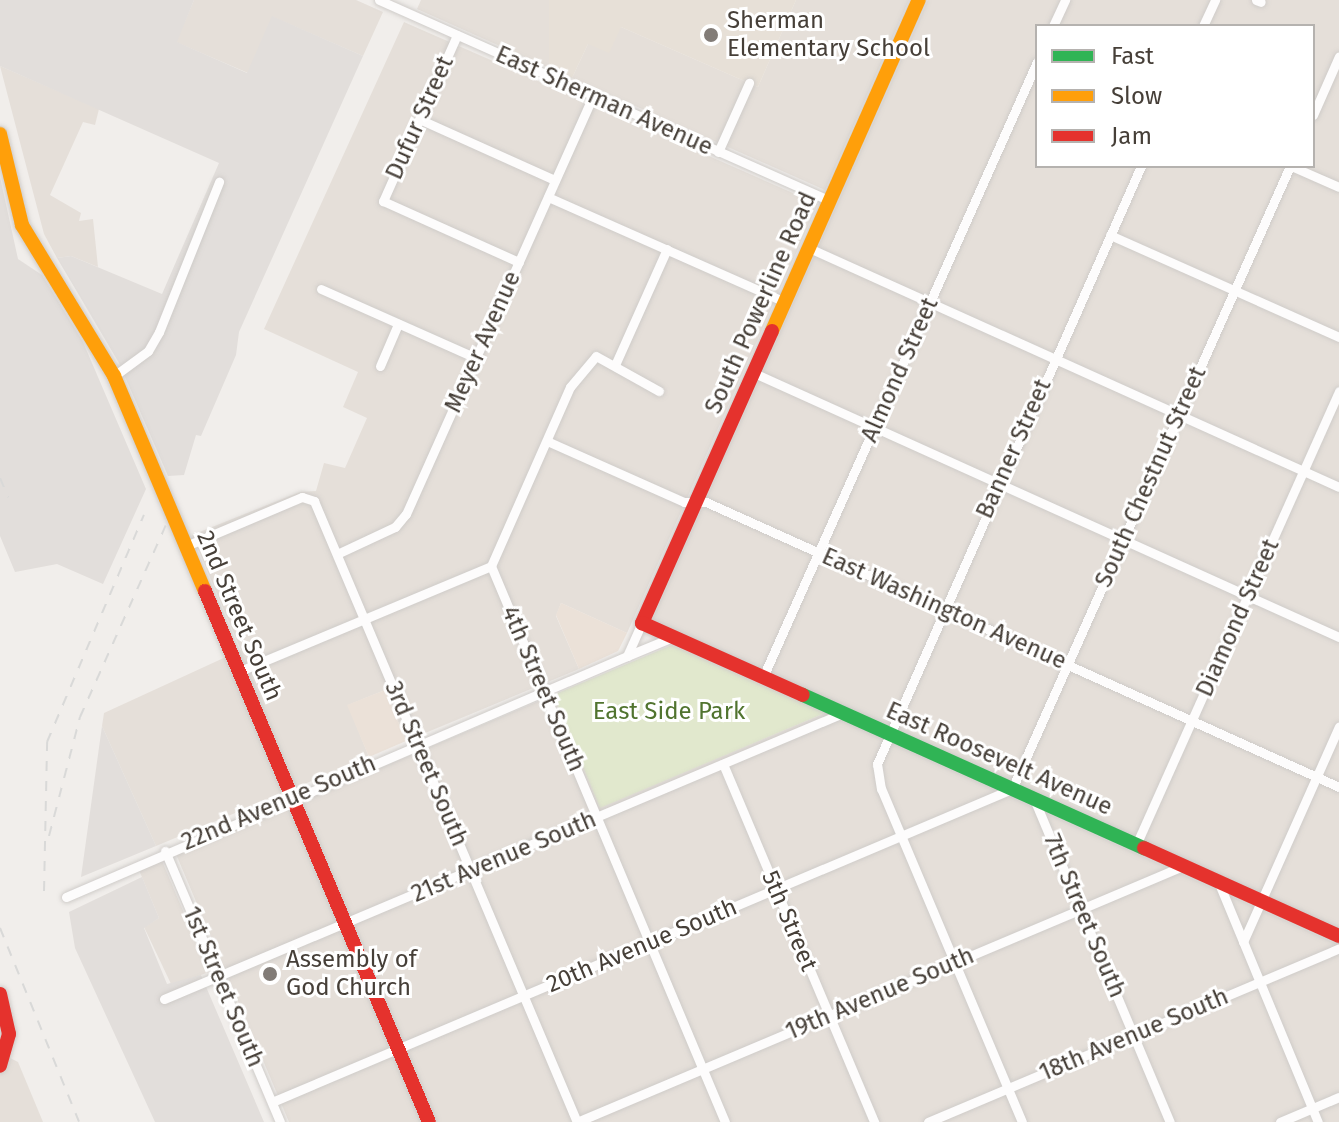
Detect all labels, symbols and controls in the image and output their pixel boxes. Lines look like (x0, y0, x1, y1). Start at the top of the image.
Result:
place label: Sherman Elementary School (727, 7, 930, 63)
legend (1035, 24, 1315, 168)
marker: Sherman Elementary School (702, 26, 720, 44)
street label: East Sherman Avenue (491, 40, 717, 162)
text: Fast (1111, 42, 1154, 70)
street label: Dufur Street (380, 52, 460, 184)
text: Slow (1111, 82, 1162, 110)
text: Jam (1111, 122, 1152, 150)
street label: South Powerline Road (699, 188, 823, 418)
street label: Meyer Avenue (439, 267, 527, 417)
street label: Almond Street (855, 293, 945, 447)
street label: South Chestnut Street (1089, 362, 1213, 592)
street label: Banner Street (970, 375, 1058, 523)
street label: 2nd Street South (190, 527, 288, 705)
street label: Diamond Street (1190, 535, 1286, 701)
street label: East Washington Avenue (817, 542, 1071, 676)
street label: 4th Street South (495, 602, 591, 776)
street label: 3rd Street South (378, 677, 474, 851)
street label: East Roosevelt Avenue (881, 696, 1117, 822)
park label: East Side Park (593, 698, 745, 726)
street label: 22nd Avenue South (177, 749, 381, 857)
street label: 21st Avenue South (407, 805, 601, 909)
street label: 7th Street South (1037, 830, 1131, 1002)
street label: 5th Street (755, 867, 823, 975)
street label: 20th Avenue South (542, 893, 742, 999)
street label: 1st Street South (176, 902, 270, 1072)
street label: 19th Avenue South (781, 941, 979, 1047)
place label: Assembly of God Church (286, 946, 417, 1002)
marker: Assembly of God Church (261, 965, 279, 983)
street label: 18th Avenue South (1035, 982, 1233, 1088)

